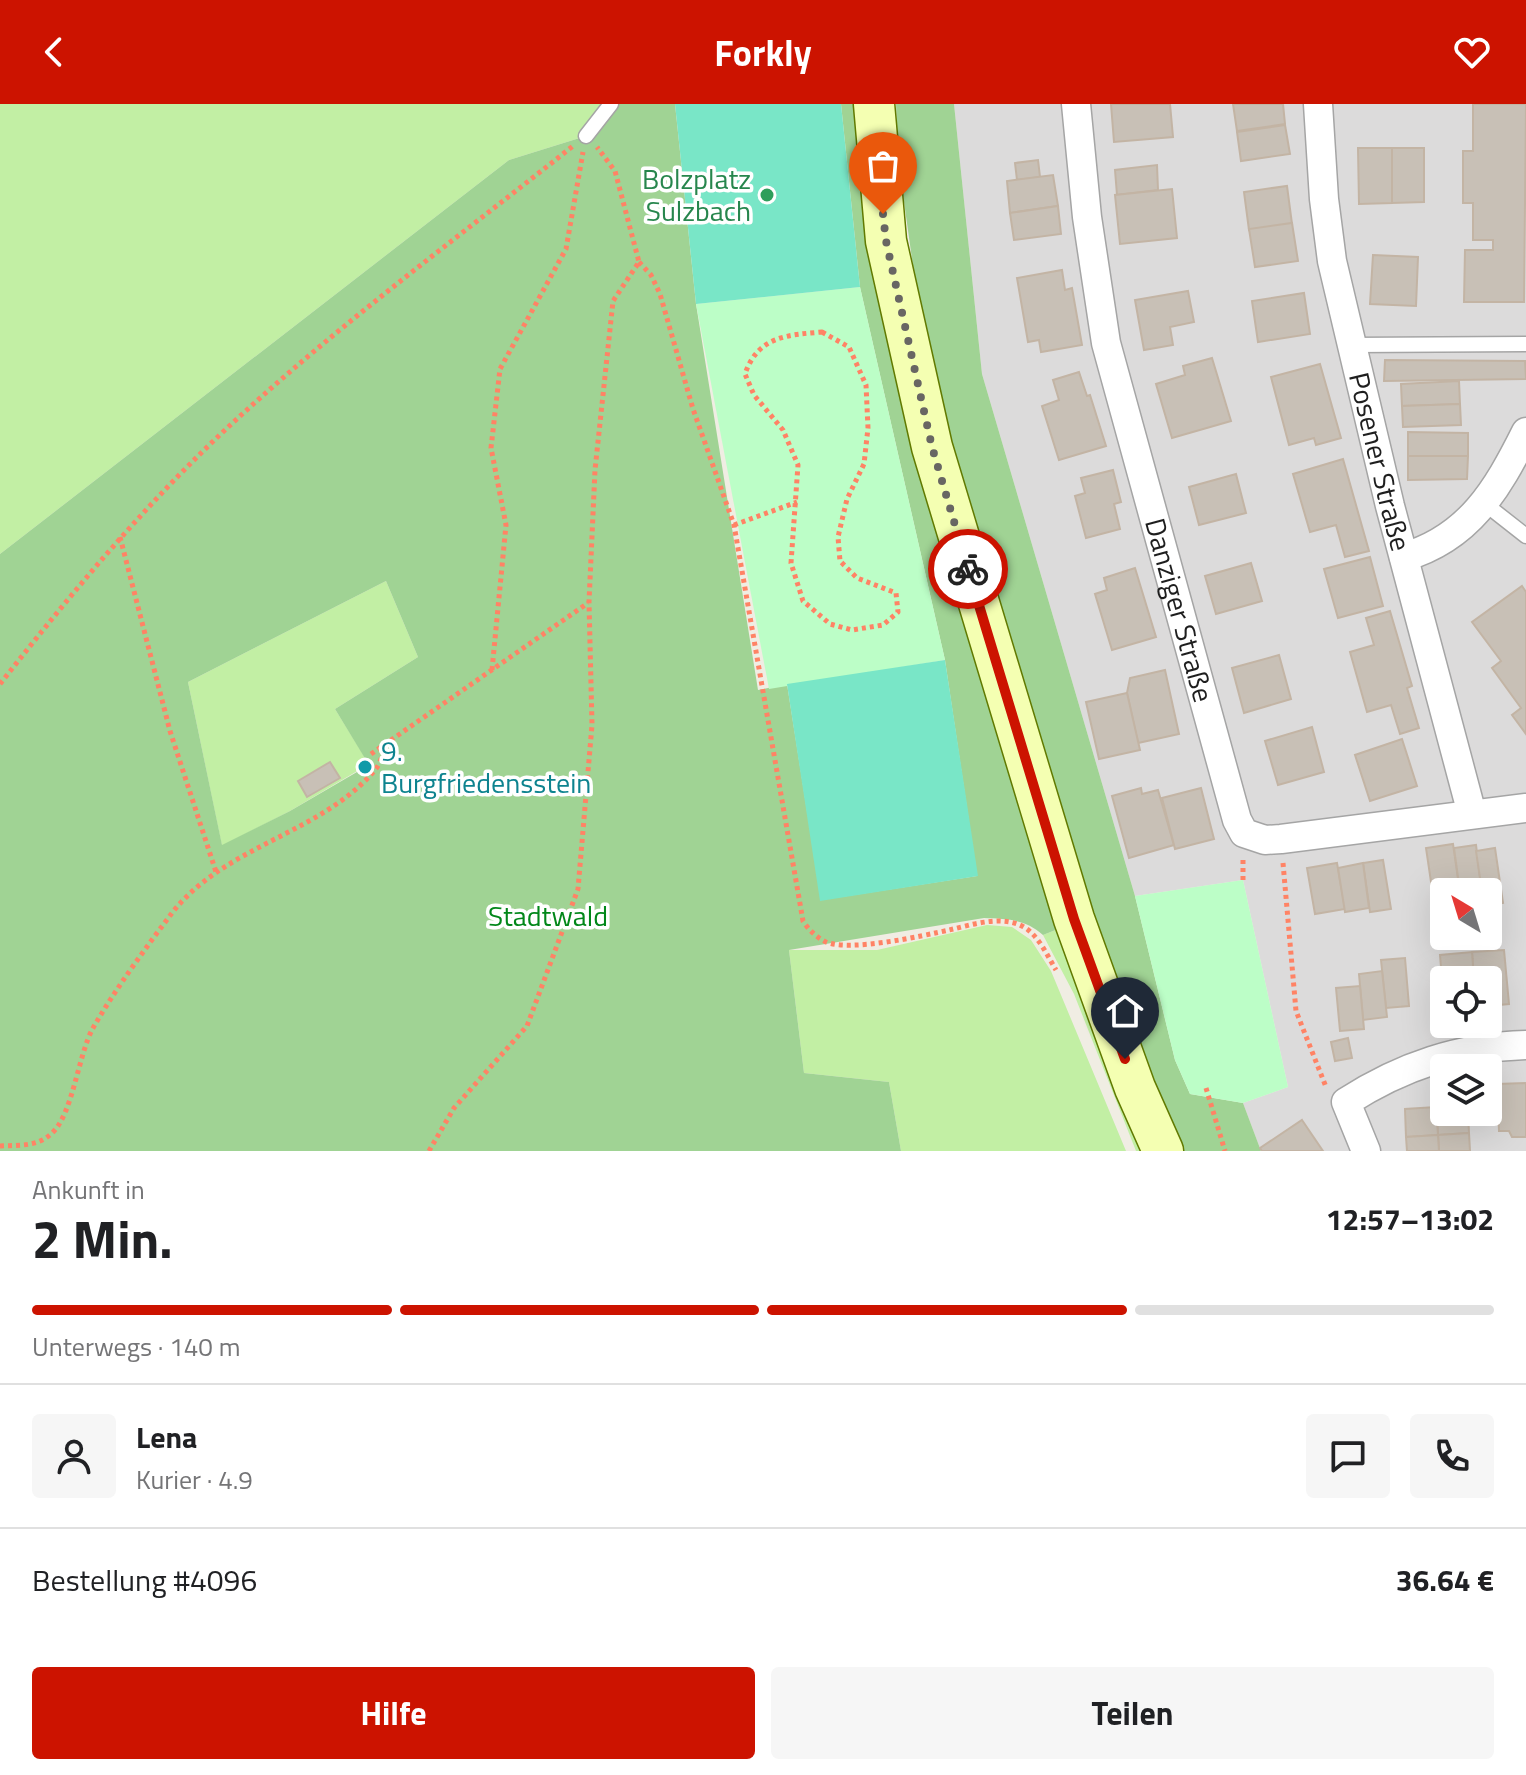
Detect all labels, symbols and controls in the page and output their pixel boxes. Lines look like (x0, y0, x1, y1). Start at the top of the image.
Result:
text: Forkly (714, 25, 812, 80)
icon: back (32, 30, 76, 74)
icon: heart (1450, 30, 1494, 74)
pin (849, 132, 917, 214)
icon: bag (861, 144, 905, 188)
place label: Bolzplatz Sulzbach (642, 157, 751, 232)
marker: Bolzplatz Sulzbach (758, 186, 776, 204)
street label: Posener Straße (1338, 368, 1423, 556)
street label: Danziger Straße (1134, 513, 1226, 707)
courier (928, 529, 1008, 609)
icon: bike (946, 547, 990, 591)
place label: 9. Burgfriedensstein (381, 729, 591, 804)
marker: 9. Burgfriedensstein (356, 758, 374, 776)
north arrow (1430, 878, 1502, 950)
map controls (1430, 878, 1502, 1126)
park label: Stadtwald (488, 894, 608, 937)
button: locate (1430, 966, 1502, 1038)
pin (1091, 977, 1159, 1059)
icon: home (1103, 989, 1147, 1033)
button: layers (1430, 1054, 1502, 1126)
text: Ankunft in (32, 1170, 145, 1209)
text: 12:57–13:02 (1326, 1196, 1494, 1242)
text: 2 Min. (32, 1199, 173, 1278)
text: Unterwegs · 140 m (32, 1327, 240, 1366)
button: person (32, 1414, 116, 1498)
text: Lena (136, 1414, 197, 1460)
button: chat (1306, 1414, 1390, 1498)
button: phone (1410, 1414, 1494, 1498)
text: Kurier · 4.9 (136, 1460, 253, 1499)
text: Bestellung #4096 (32, 1557, 257, 1603)
text: 36.64 € (1396, 1557, 1494, 1603)
button: Hilfe (32, 1667, 755, 1759)
button: Teilen (771, 1667, 1494, 1759)

